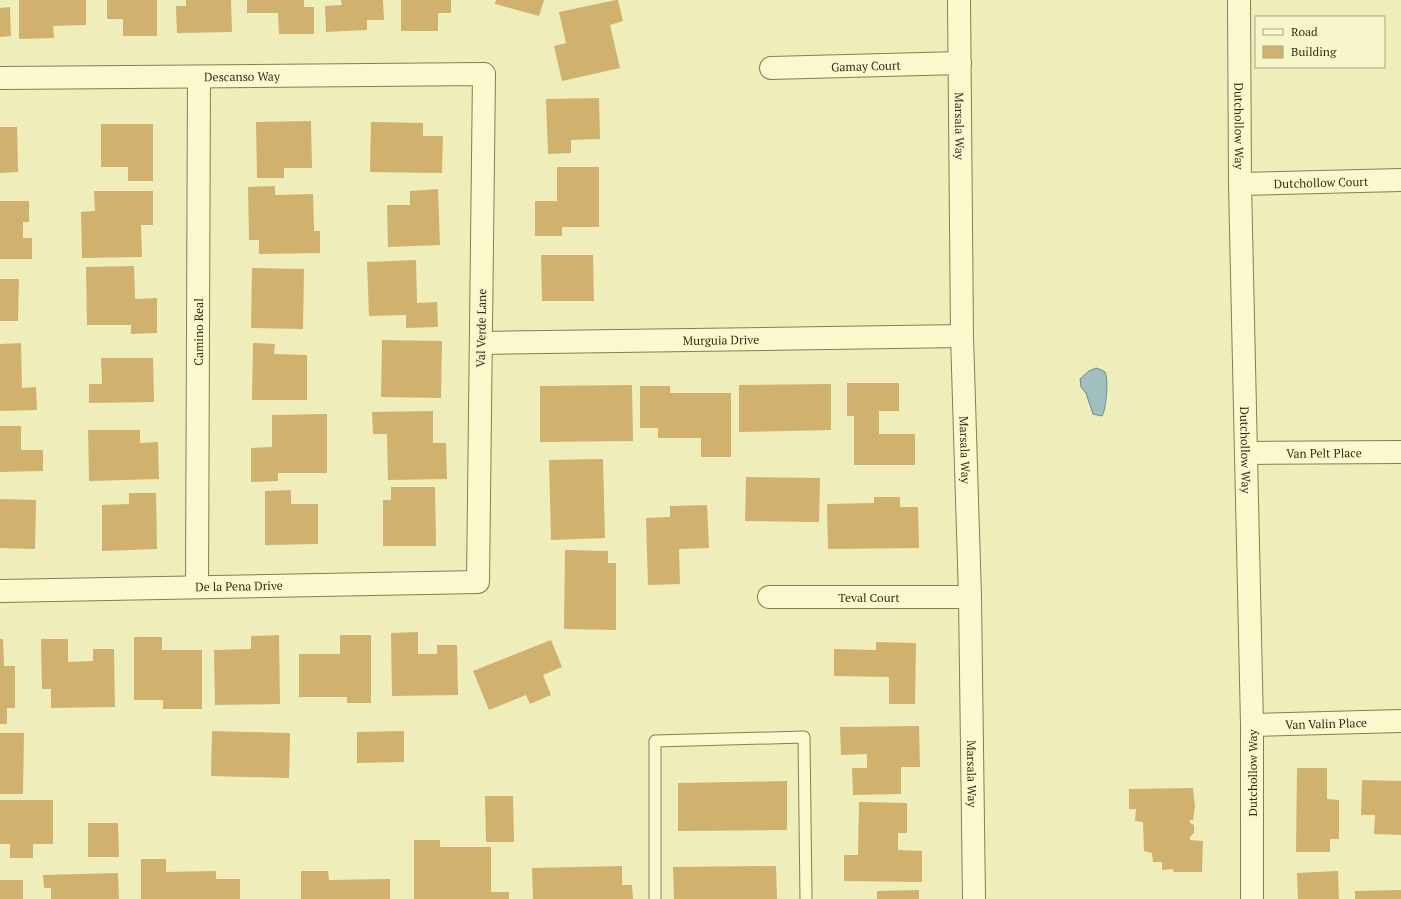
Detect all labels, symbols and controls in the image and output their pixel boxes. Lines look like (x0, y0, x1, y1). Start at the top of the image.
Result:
legend (1255, 16, 1385, 68)
text: Road (1291, 24, 1318, 39)
text: Building (1291, 44, 1337, 59)
street label: Gamay Court (831, 57, 902, 74)
street label: Descanso Way (204, 68, 281, 84)
street label: Dutchollow Way (1232, 82, 1247, 171)
street label: Marsala Way (952, 92, 968, 161)
street label: Dutchollow Court (1274, 173, 1369, 191)
street label: Val Verde Lane (473, 289, 489, 367)
street label: Camino Real (190, 298, 206, 366)
street label: Murguia Drive (683, 331, 759, 348)
street label: Dutchollow Way (1237, 406, 1254, 495)
street label: Marsala Way (957, 416, 974, 485)
street label: Van Pelt Place (1286, 445, 1362, 460)
street label: De la Pena Drive (195, 578, 283, 594)
street label: Teval Court (838, 590, 900, 605)
street label: Van Valin Place (1285, 714, 1367, 732)
street label: Dutchollow Way (1245, 729, 1260, 817)
street label: Marsala Way (964, 740, 980, 809)

